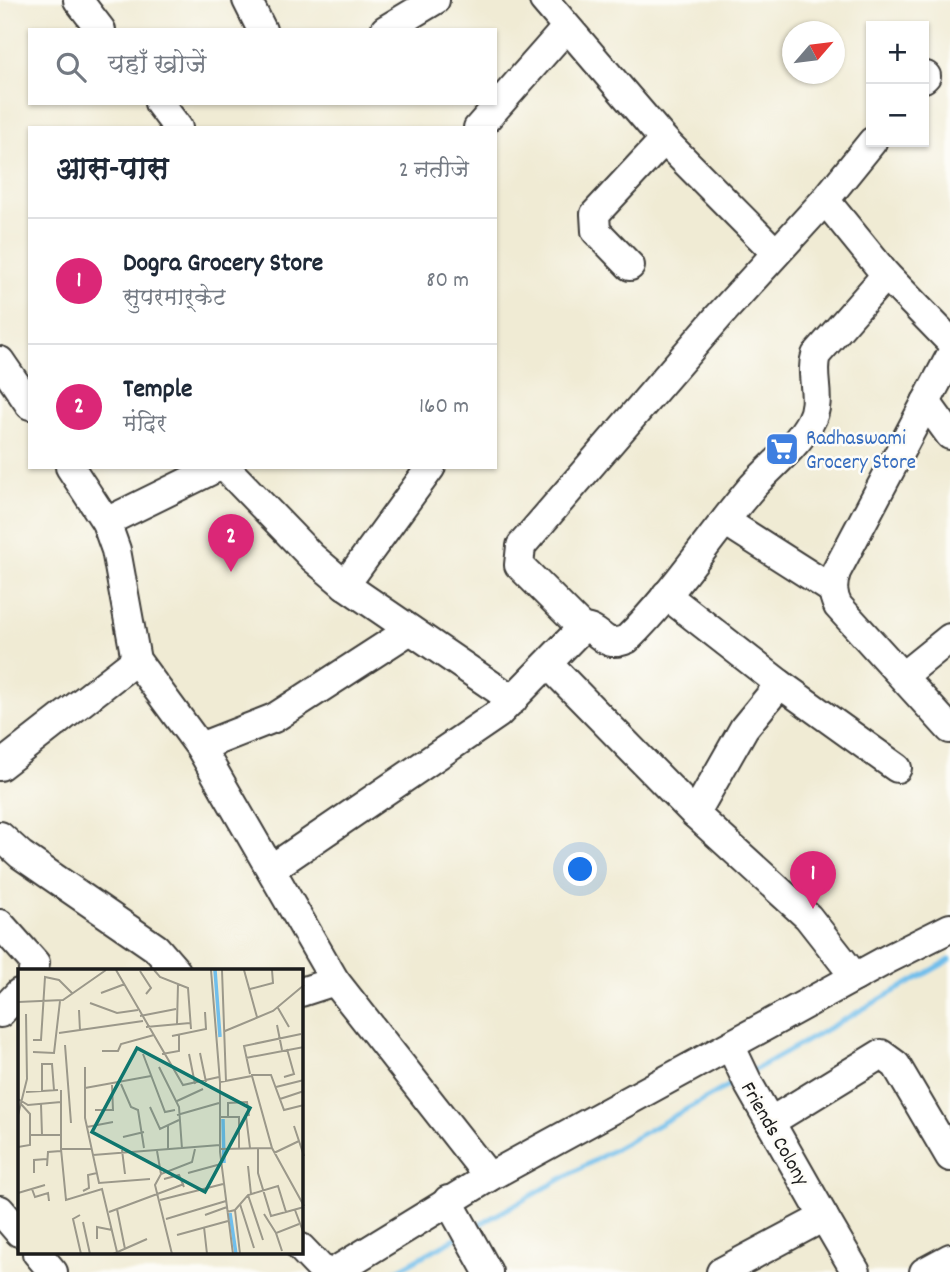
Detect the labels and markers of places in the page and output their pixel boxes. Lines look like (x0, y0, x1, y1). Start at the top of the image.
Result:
place label: Radhaswami Grocery Store (806, 425, 916, 479)
supermarket icon: Radhaswami Grocery Store (763, 430, 801, 468)
pin: 2 (208, 514, 254, 572)
pin: 1 (790, 851, 836, 909)

